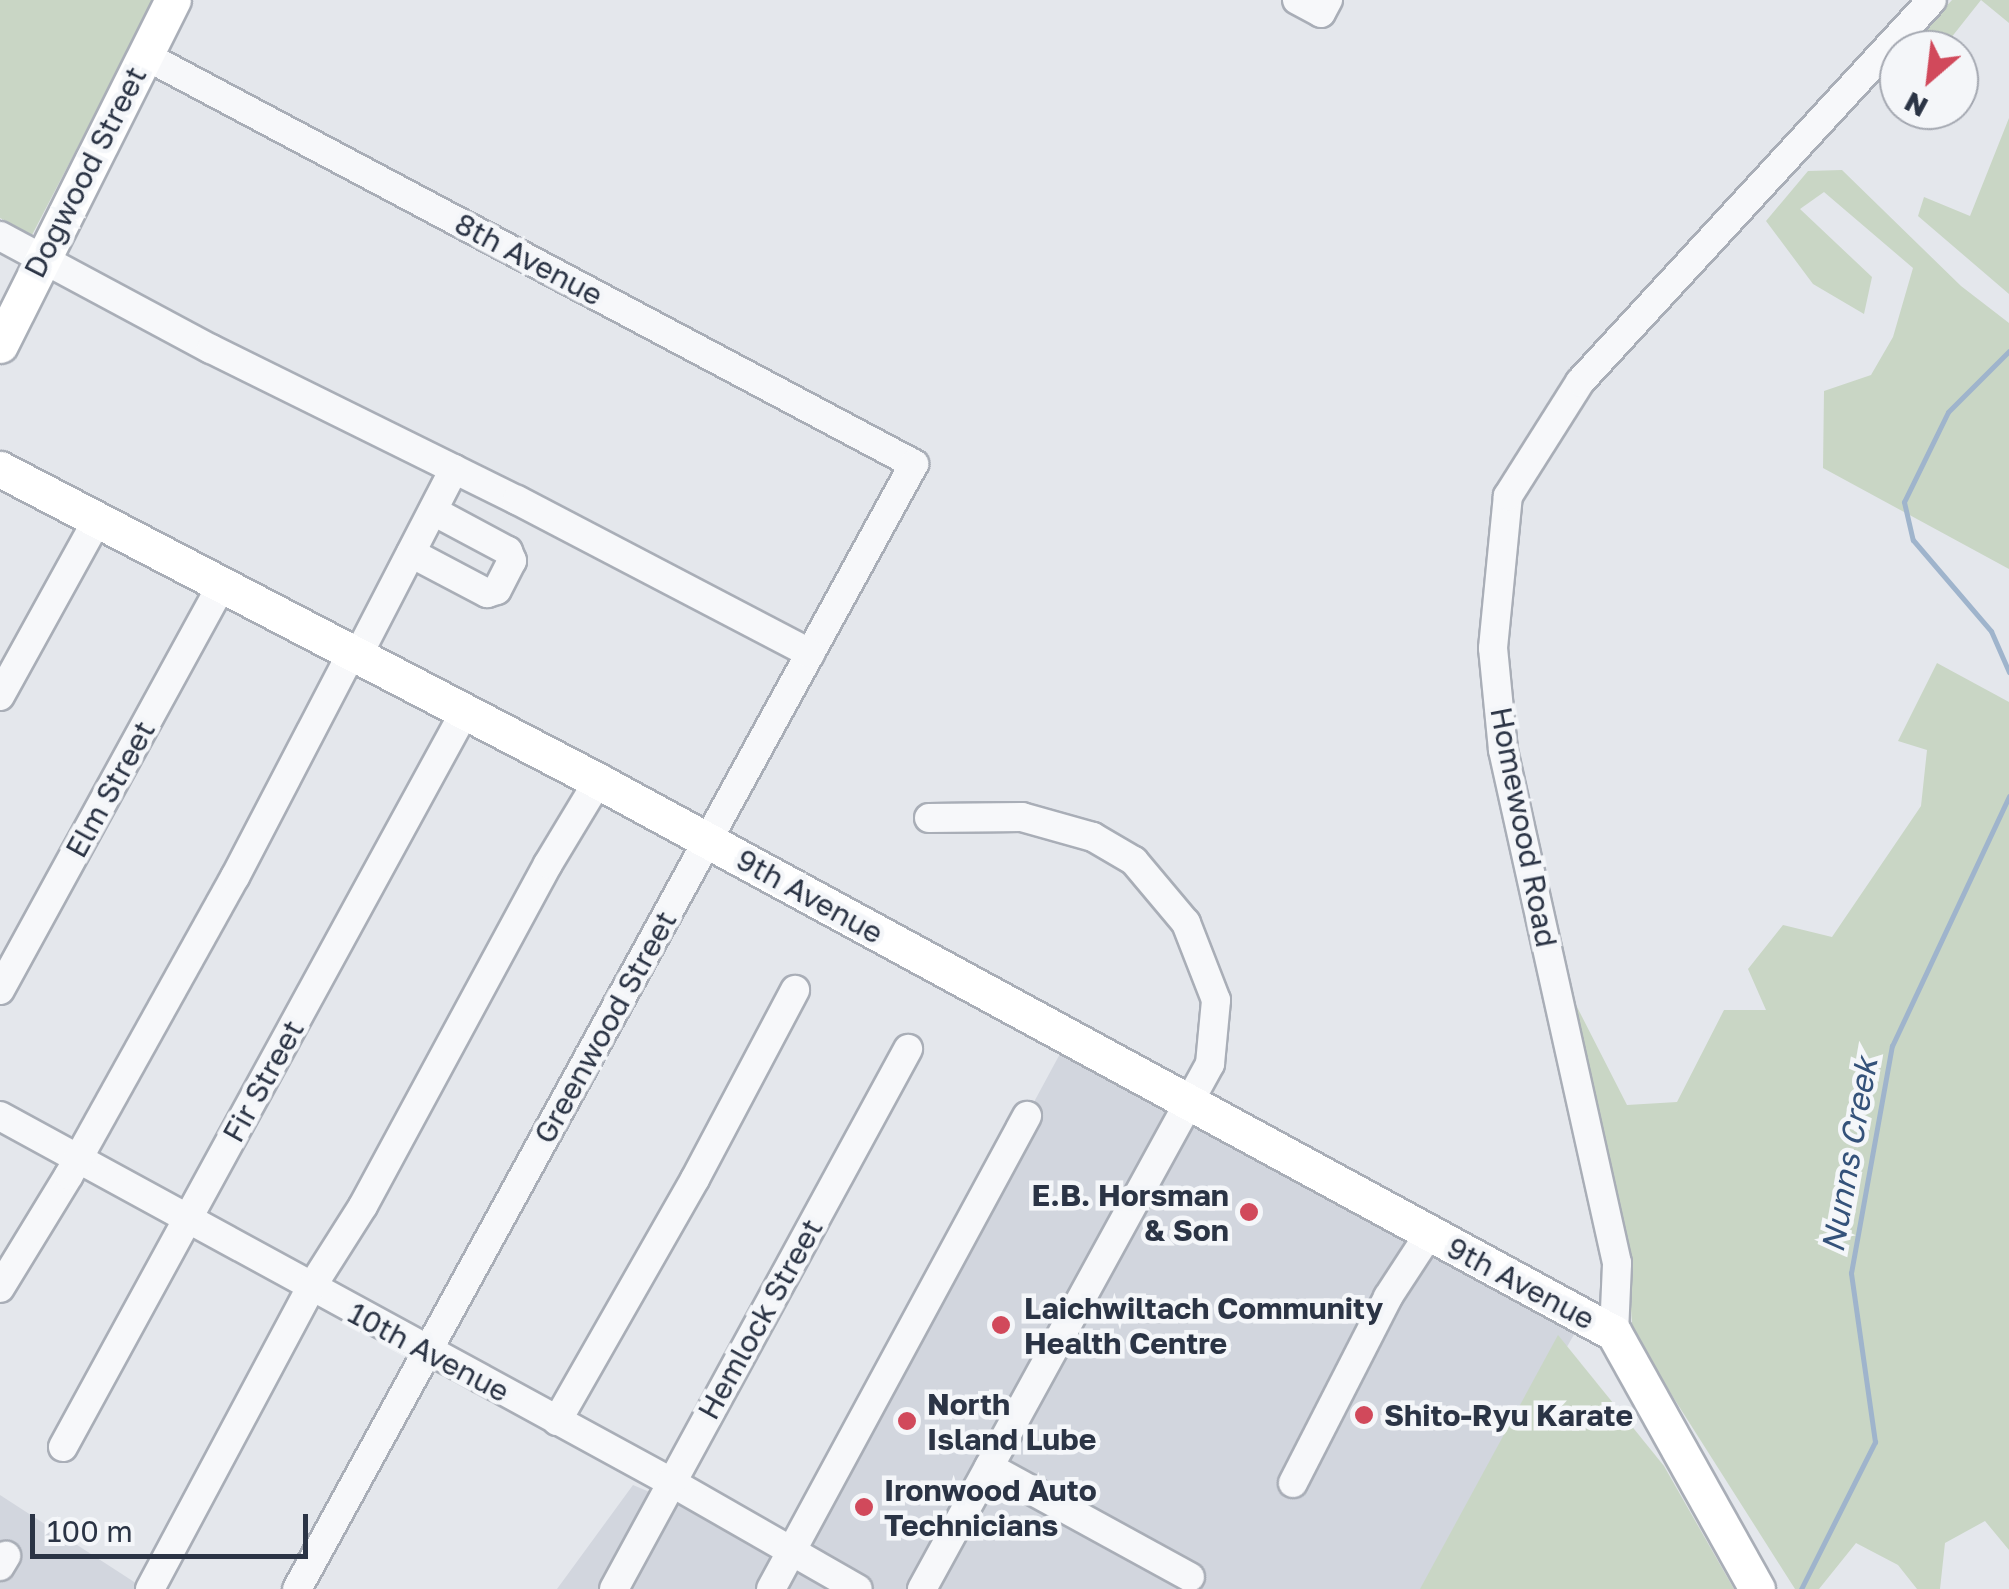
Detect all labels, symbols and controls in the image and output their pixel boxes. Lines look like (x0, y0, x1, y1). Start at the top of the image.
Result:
north arrow (1879, 30, 1979, 130)
street label: Dogwood Street (16, 60, 154, 284)
text: N (1898, 86, 1933, 125)
street label: 8th Avenue (449, 205, 609, 313)
street label: Homewood Road (1483, 704, 1565, 950)
street label: Elm Street (58, 714, 162, 864)
street label: 9th Avenue (730, 841, 890, 951)
street label: Greenwood Street (526, 904, 684, 1150)
street label: Fir Street (215, 1014, 311, 1148)
water label: Nunns Creek (1813, 1055, 1885, 1255)
place label: E.B. Horsman & Son (1032, 1177, 1229, 1248)
marker: E.B. Horsman & Son (1238, 1201, 1260, 1223)
street label: Hemlock Street (690, 1212, 830, 1426)
street label: 9th Avenue (1441, 1229, 1601, 1337)
place label: Laichwiltach Community Health Centre (1024, 1290, 1383, 1360)
street label: 10th Avenue (342, 1295, 516, 1409)
marker: Laichwiltach Community Health Centre (988, 1312, 1014, 1338)
place label: North Island Lube (927, 1386, 1096, 1456)
place label: Shito-Ryu Karate (1384, 1397, 1633, 1433)
marker: Shito-Ryu Karate (1353, 1404, 1375, 1426)
marker: North Island Lube (896, 1410, 918, 1432)
place label: Ironwood Auto Technicians (884, 1472, 1097, 1542)
scale bar (35, 1494, 312, 1556)
marker: Ironwood Auto Technicians (853, 1496, 875, 1518)
text: 100 m (47, 1513, 133, 1549)

